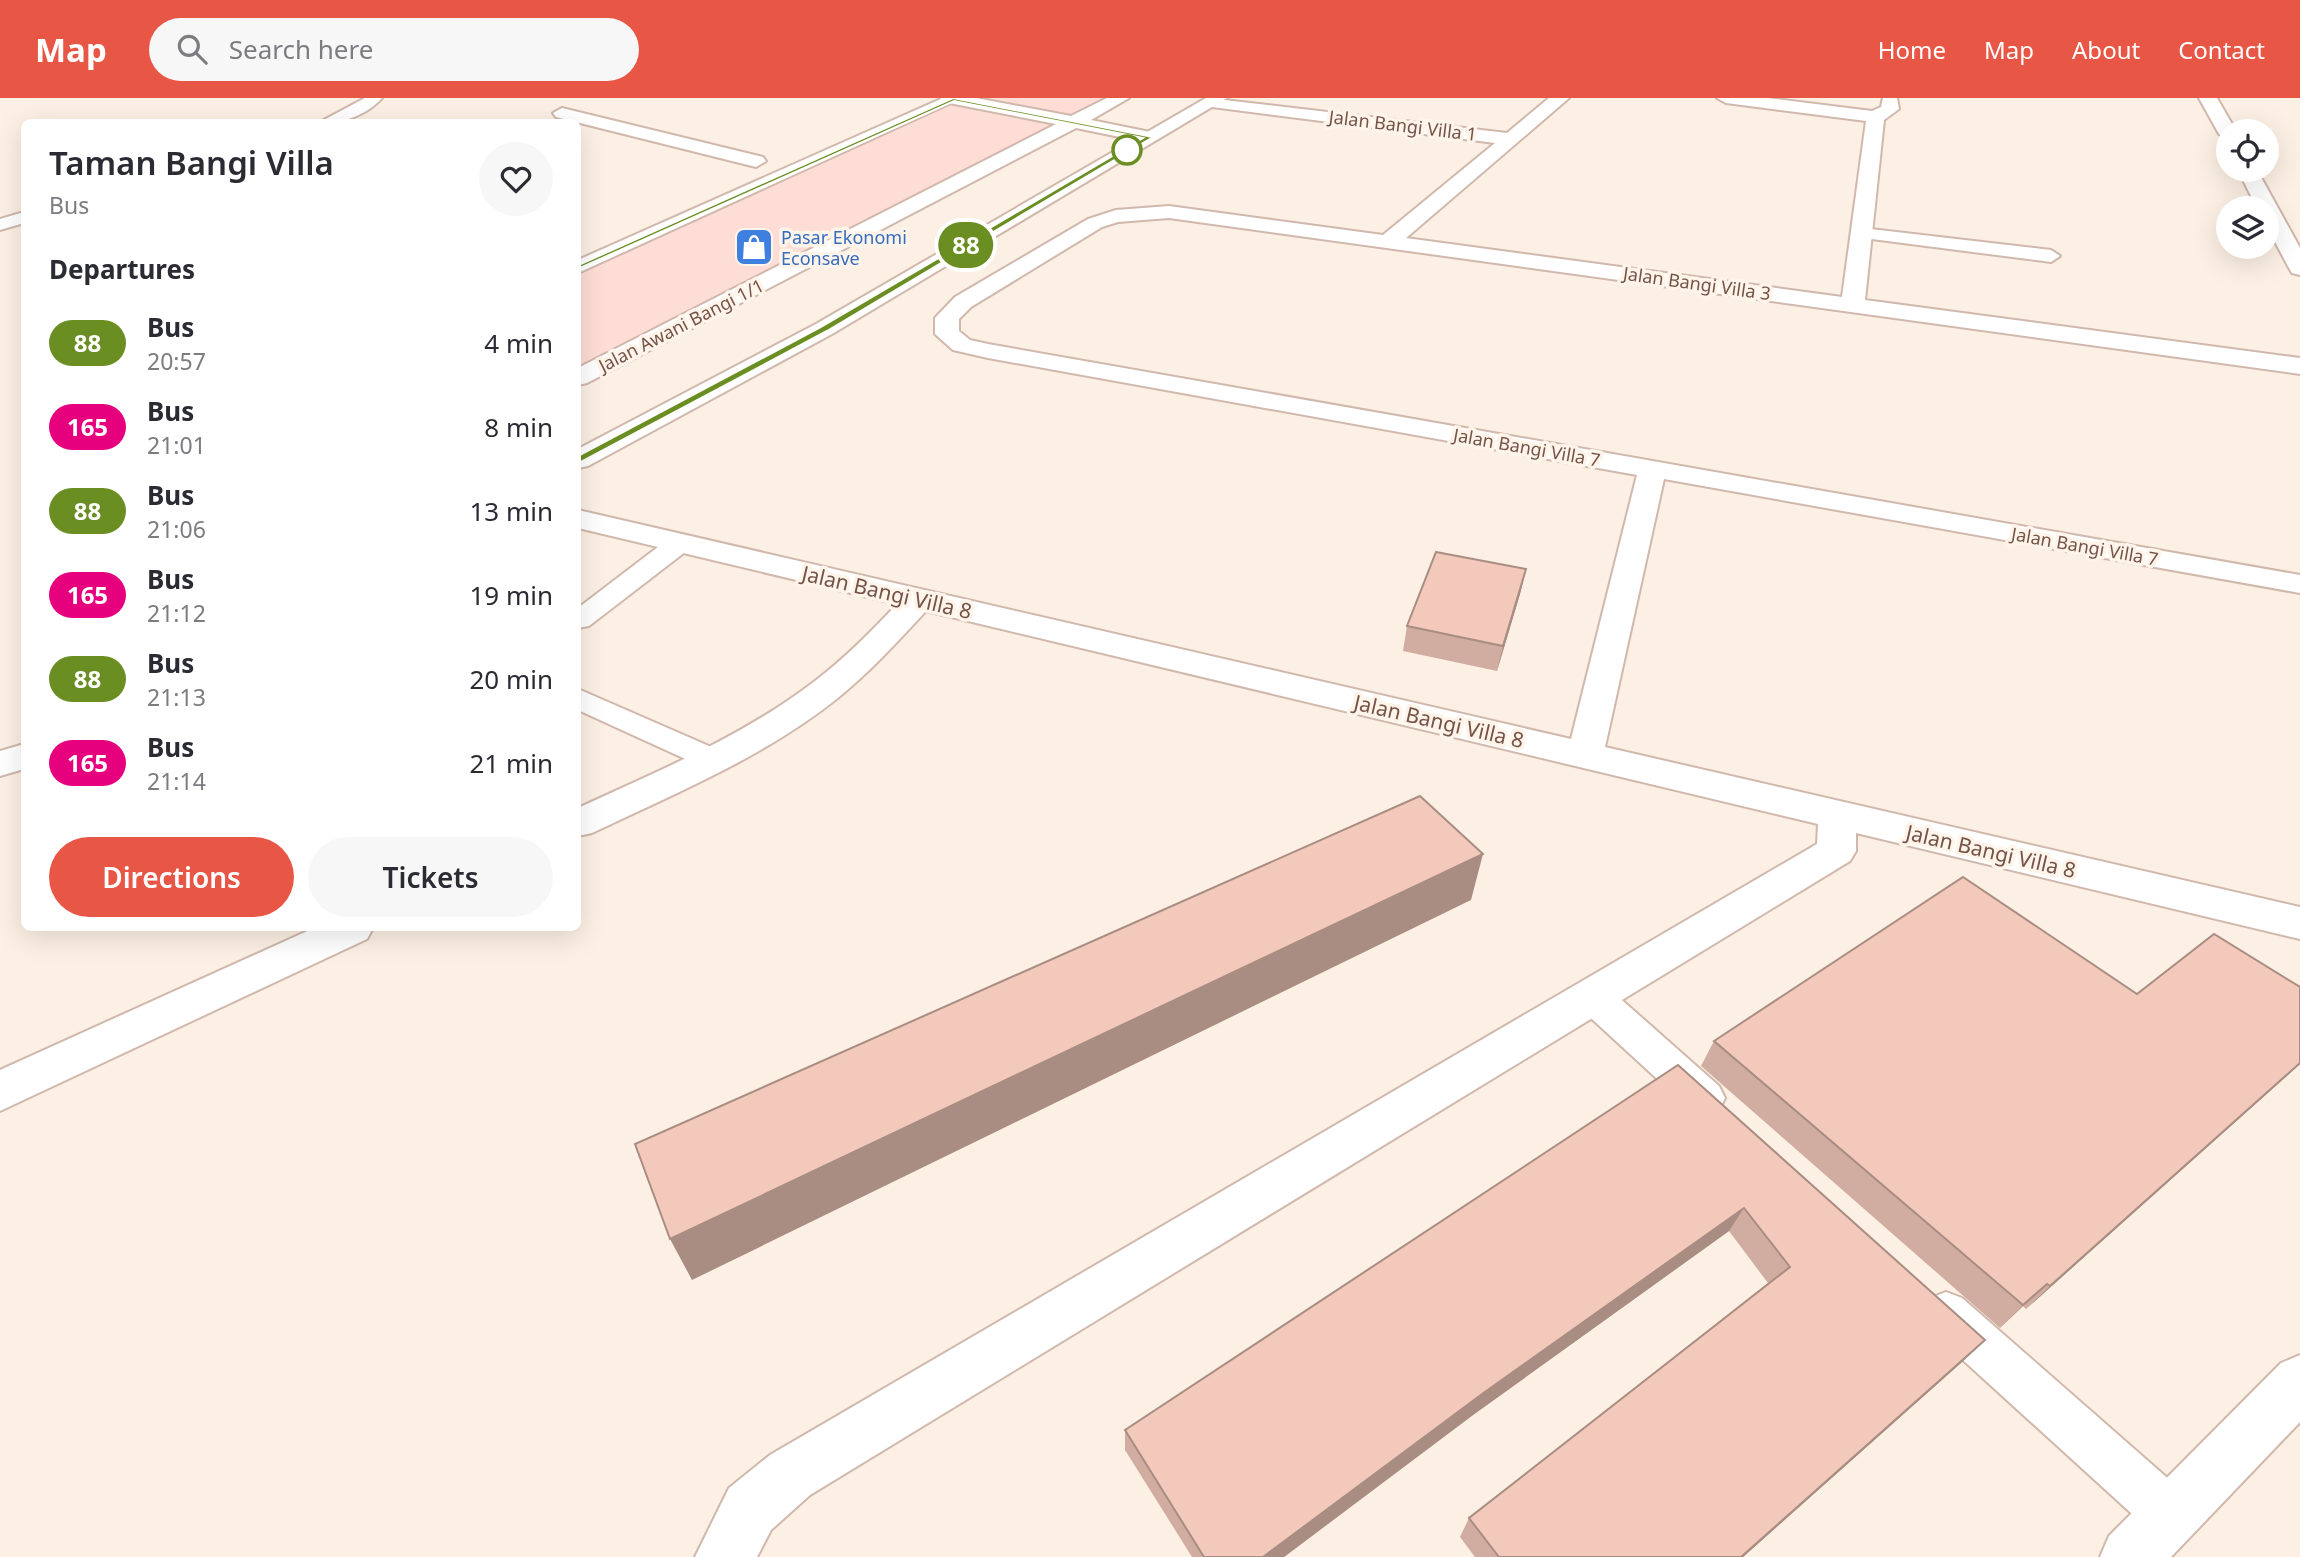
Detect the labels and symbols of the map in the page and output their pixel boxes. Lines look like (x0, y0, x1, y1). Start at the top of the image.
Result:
street label: Jalan Bangi Villa 1 (1326, 104, 1478, 146)
unlabelled marker (1112, 135, 1142, 165)
line badge: 88 (934, 222, 998, 268)
place label: Pasar Ekonomi Econsave (781, 225, 907, 270)
shop icon: Pasar Ekonomi Econsave (733, 226, 775, 268)
street label: Jalan Bangi Villa 3 (1620, 260, 1772, 305)
street label: Jalan Awani Bangi 1/1 (593, 273, 768, 378)
street label: Jalan Bangi Villa 7 (1450, 422, 1602, 472)
street label: Jalan Bangi Villa 7 (2008, 521, 2160, 571)
street label: Jalan Bangi Villa 8 (797, 558, 975, 625)
street label: Jalan Bangi Villa 8 (1349, 687, 1527, 754)
street label: Jalan Bangi Villa 8 (1901, 817, 2079, 884)

